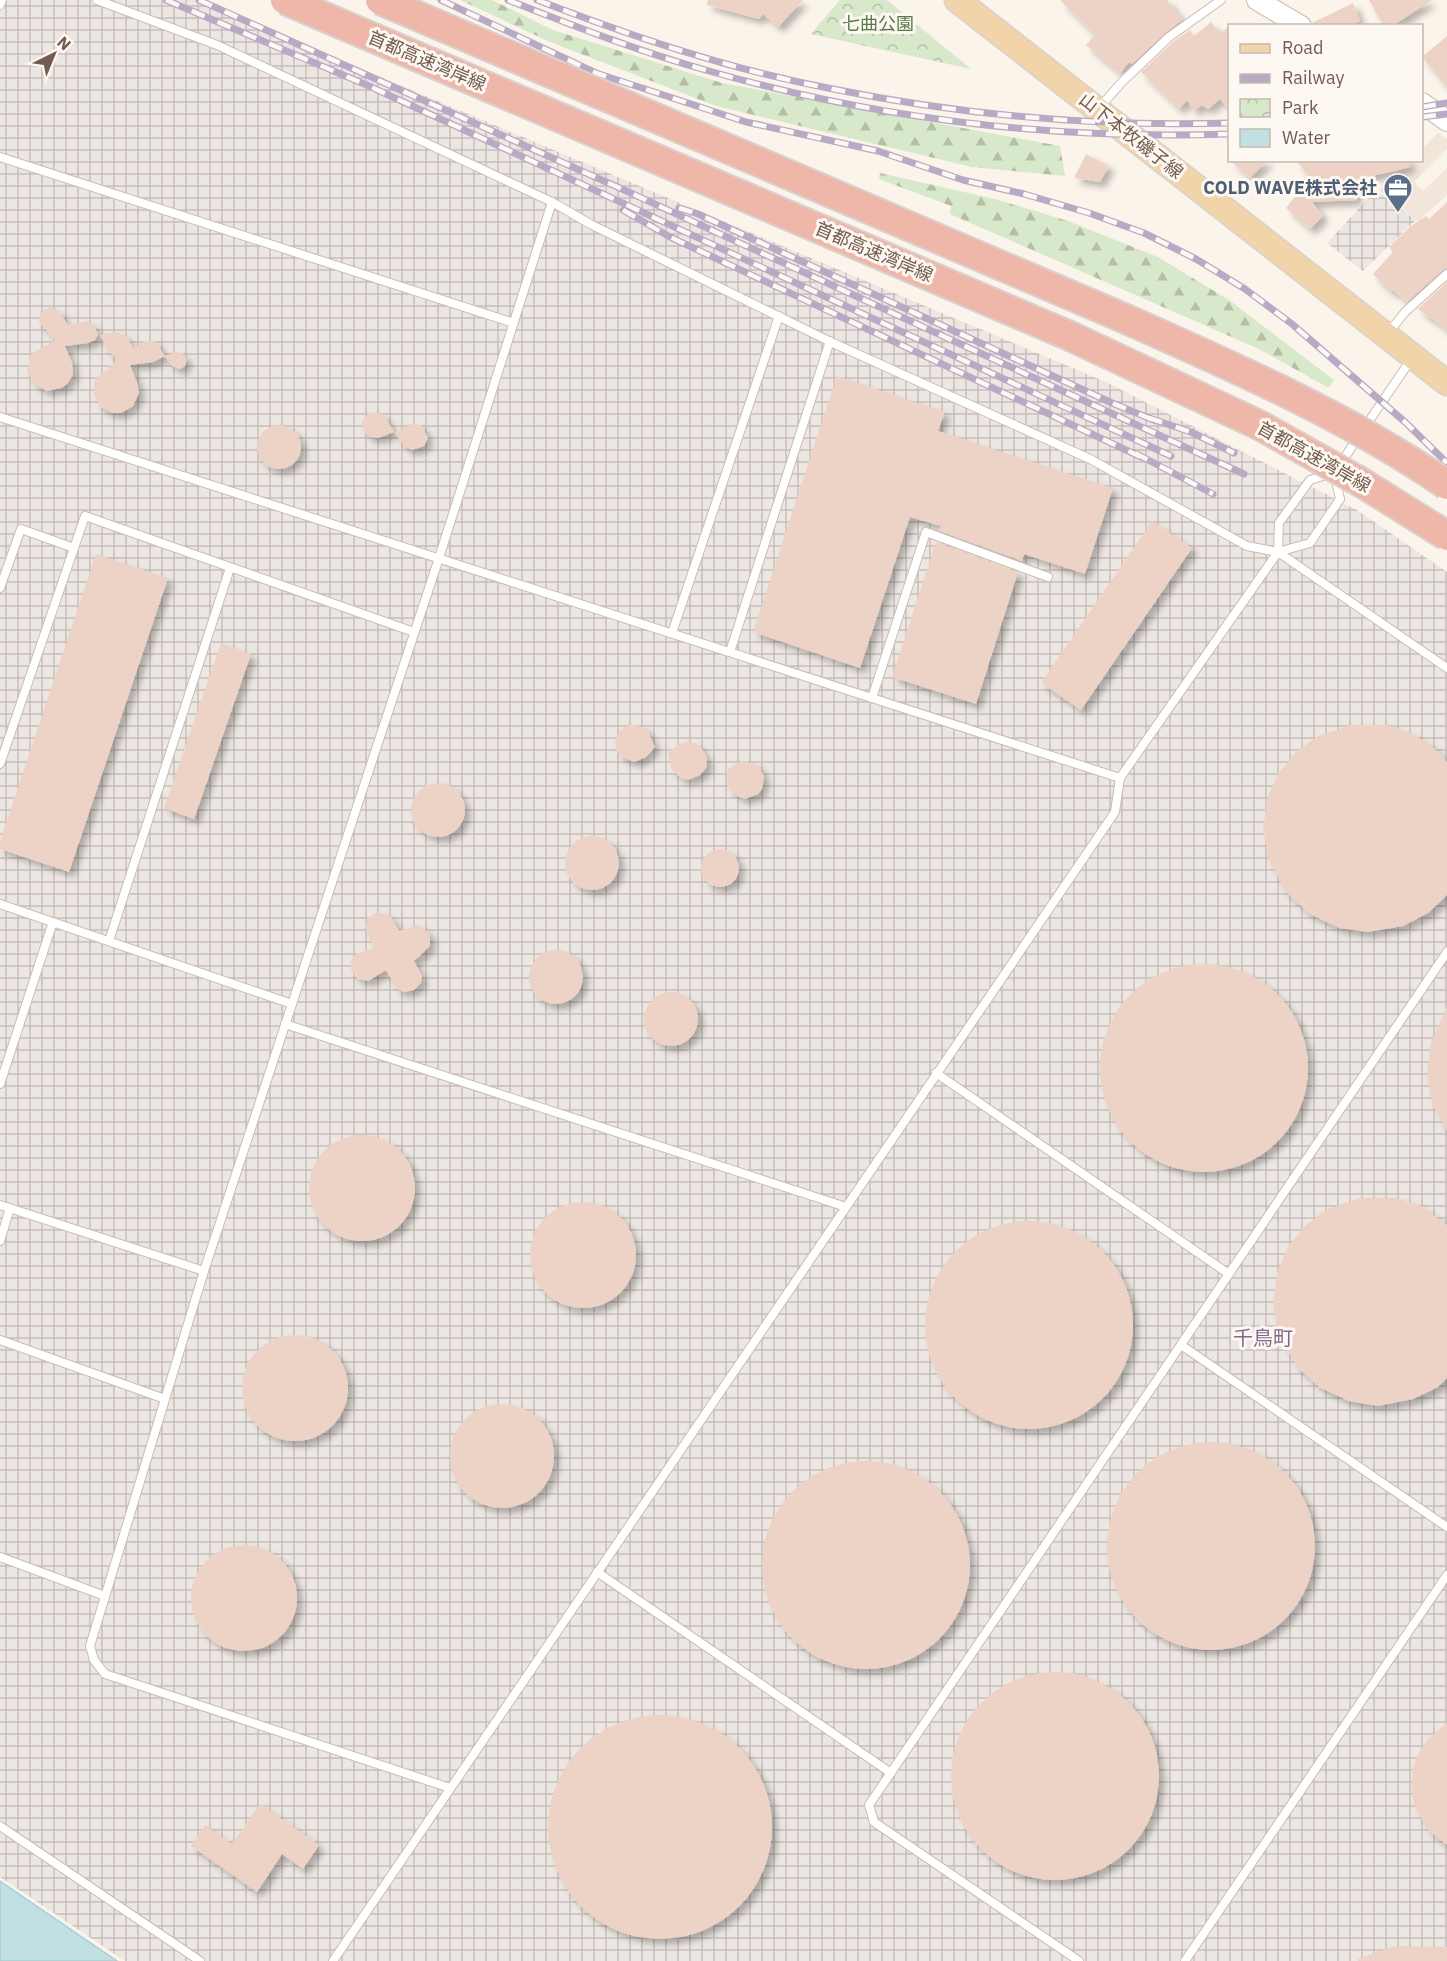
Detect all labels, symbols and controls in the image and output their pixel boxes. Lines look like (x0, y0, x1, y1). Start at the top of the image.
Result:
park label: 七曲公園 (842, 12, 914, 35)
north arrow (24, 24, 84, 84)
legend (1228, 24, 1423, 162)
street label: 首都高速湾岸線 (365, 25, 490, 96)
text: N (53, 32, 75, 54)
text: Road (1282, 36, 1323, 59)
text: Railway (1282, 66, 1344, 89)
street label: 山下本牧磯子線 (1075, 88, 1188, 183)
text: Park (1282, 96, 1319, 119)
text: Water (1282, 126, 1331, 149)
office icon: COLD WAVE株式会社 (1382, 172, 1414, 214)
place label: COLD WAVE株式会社 (1203, 176, 1377, 199)
street label: 首都高速湾岸線 (812, 216, 937, 287)
street label: 首都高速湾岸線 (1254, 416, 1375, 497)
district label: 千鳥町 (1233, 1324, 1293, 1351)

